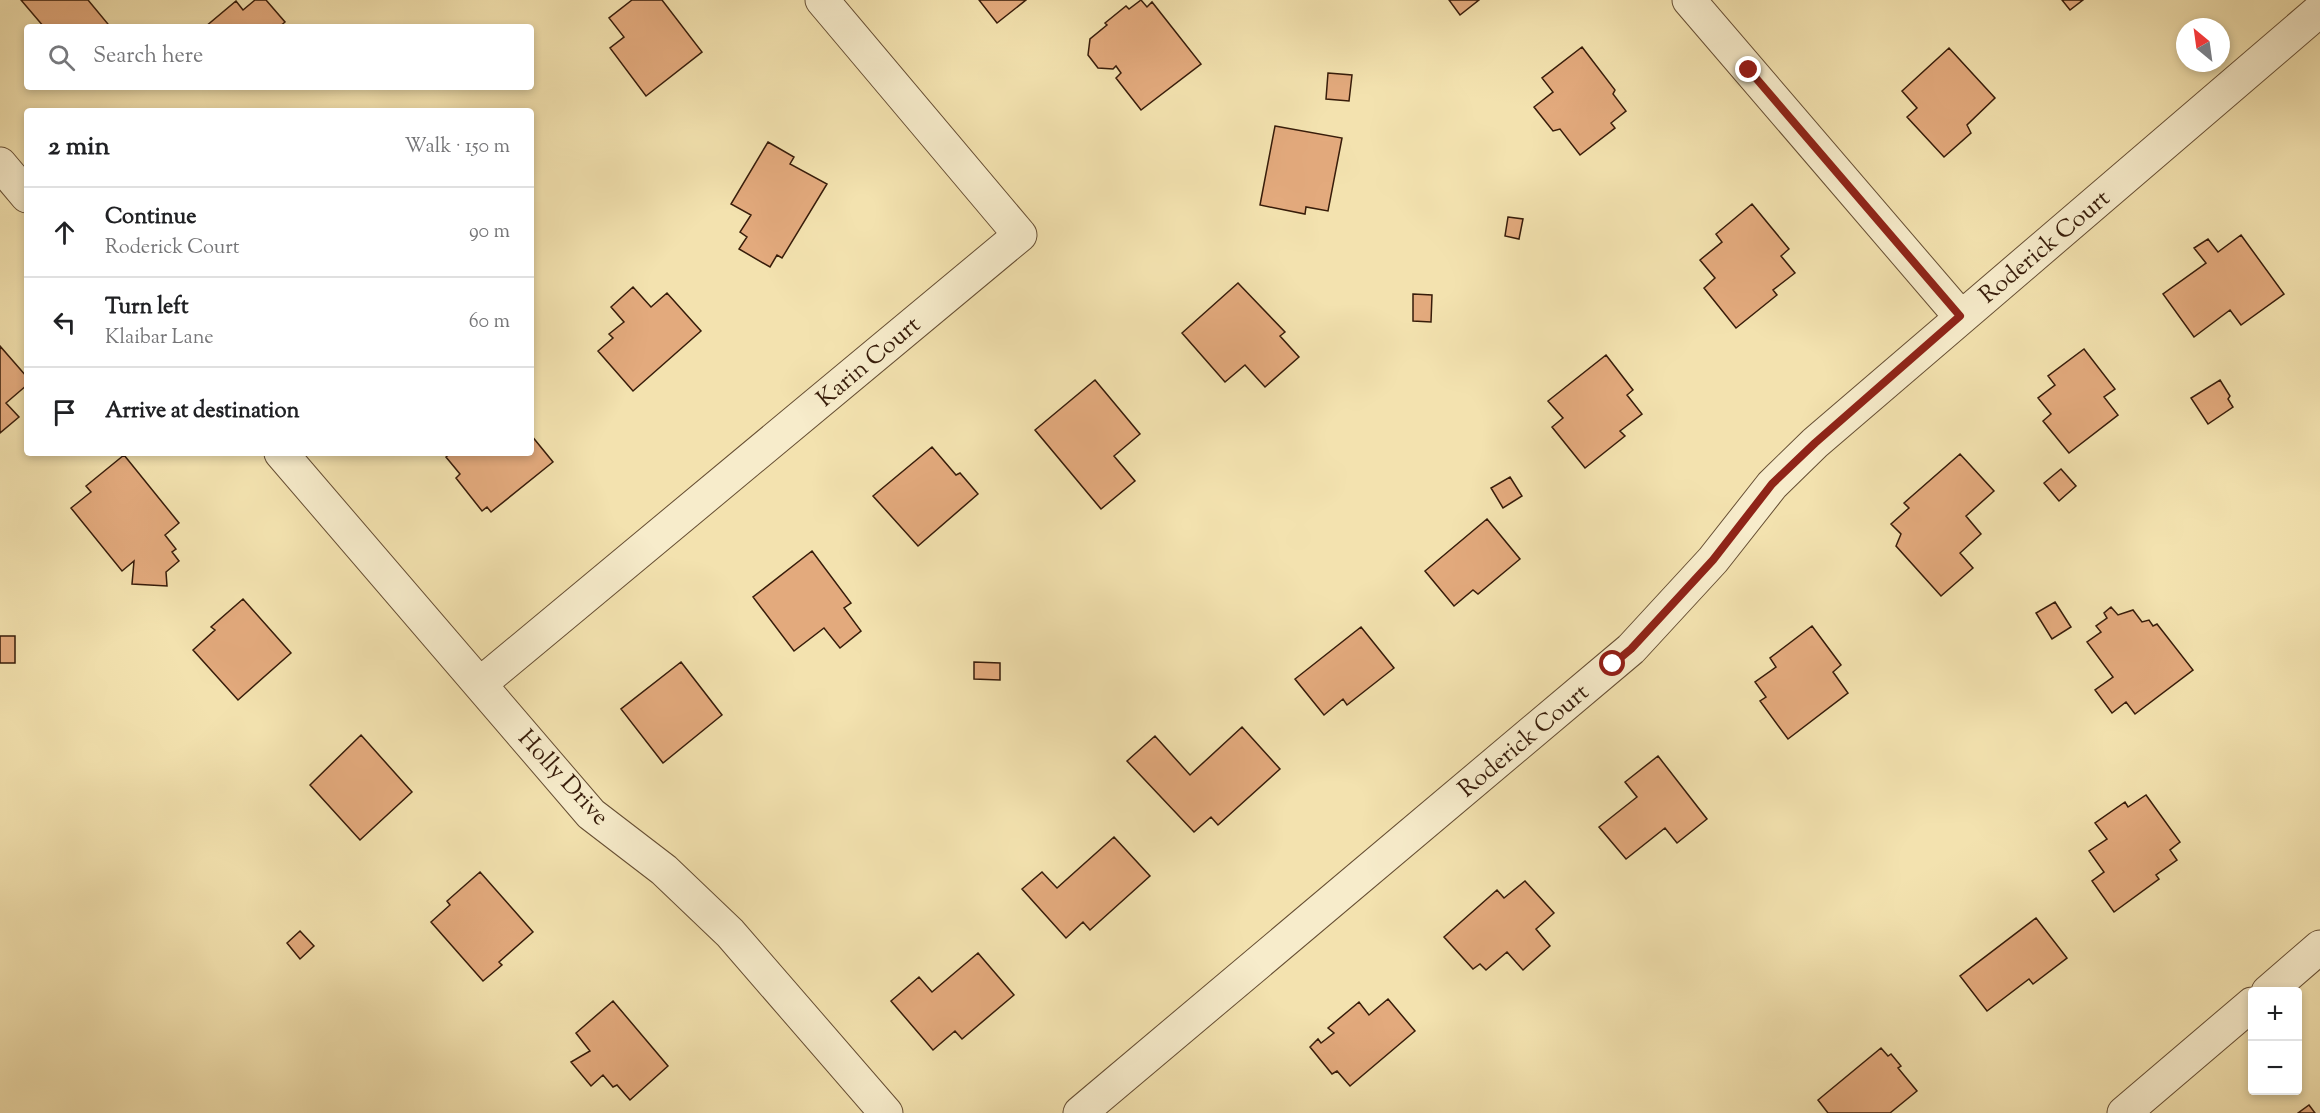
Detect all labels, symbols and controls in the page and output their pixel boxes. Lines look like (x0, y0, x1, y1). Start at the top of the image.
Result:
north arrow (2176, 18, 2230, 72)
search box (24, 24, 534, 90)
icon: search (45, 41, 78, 74)
text: Search here (93, 41, 203, 73)
route end (1735, 56, 1761, 82)
text: 2 min (48, 129, 110, 166)
text: Walk · 150 m (404, 133, 510, 162)
street label: Roderick Court (1972, 183, 2118, 313)
text: Continue (105, 202, 196, 234)
icon: ahead (48, 216, 81, 249)
text: 90 m (469, 218, 510, 247)
text: Roderick Court (105, 234, 240, 263)
text: Turn left (105, 292, 188, 324)
icon: left (48, 306, 81, 339)
text: 60 m (469, 308, 510, 337)
street label: Karin Court (810, 309, 928, 416)
text: Klaibar Lane (105, 324, 214, 353)
icon: arrive (48, 396, 81, 429)
text: Arrive at destination (105, 396, 300, 428)
route start (1599, 650, 1625, 676)
street label: Roderick Court (1451, 677, 1597, 807)
street label: Holly Drive (509, 723, 616, 834)
map controls (2248, 987, 2302, 1095)
button: + (2248, 987, 2302, 1041)
button: − (2248, 1041, 2302, 1095)

